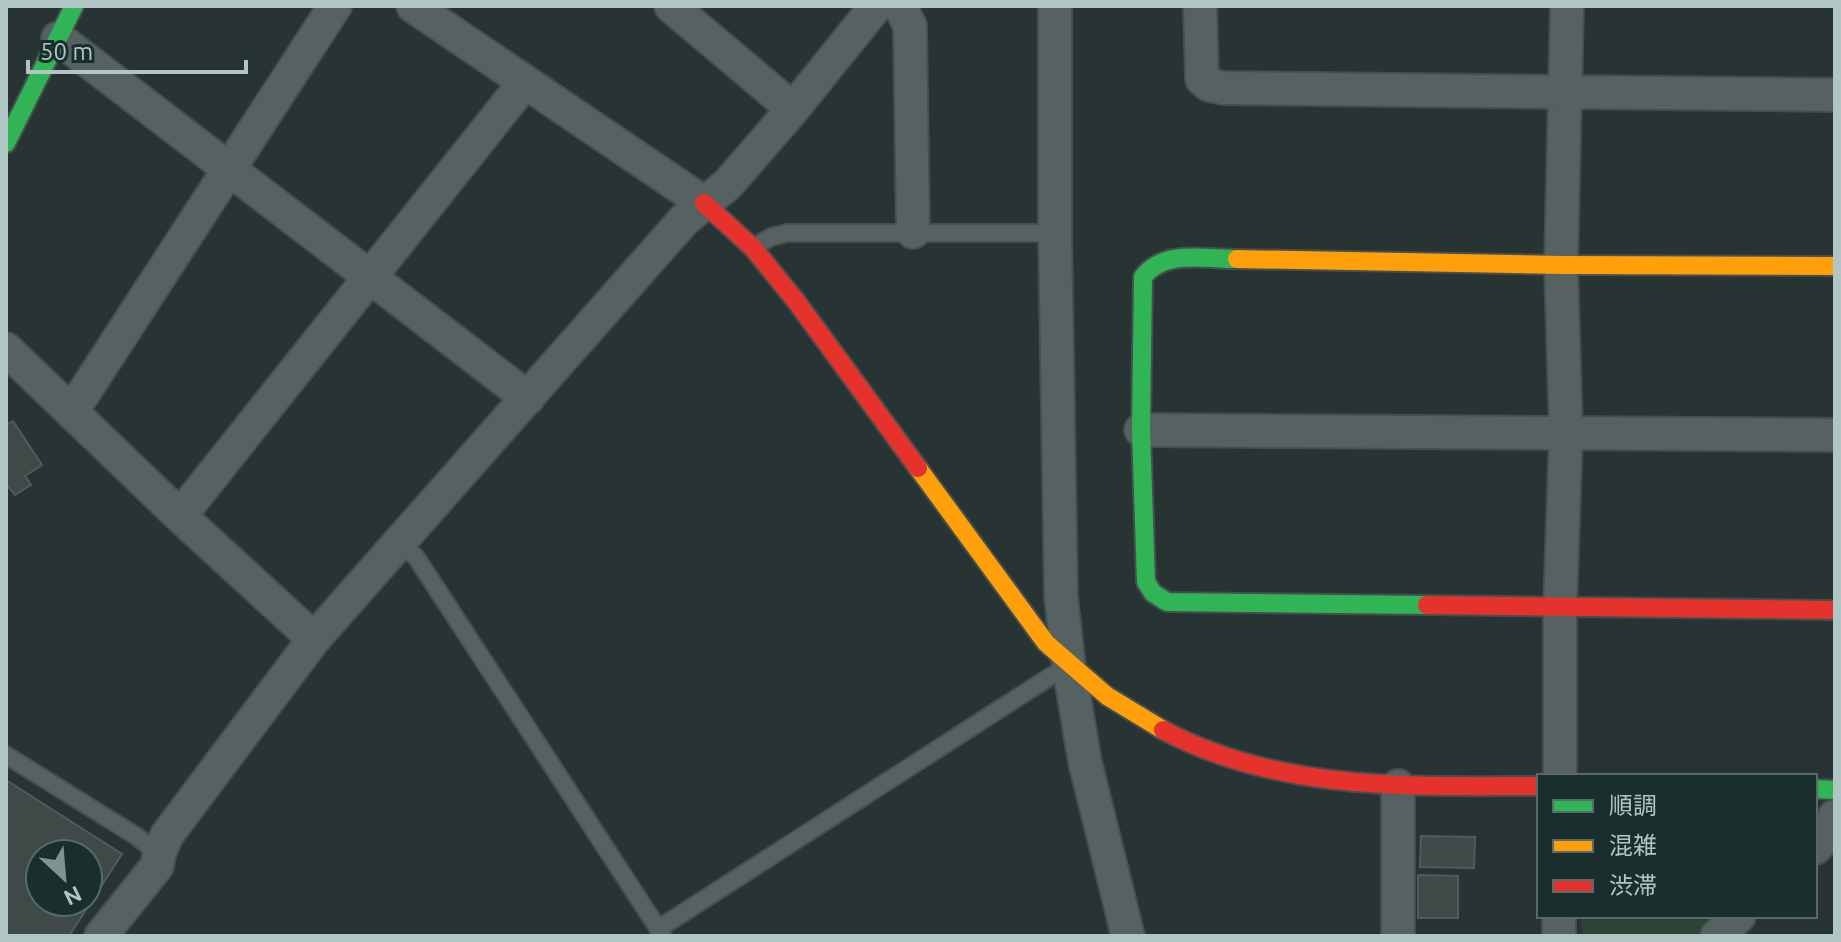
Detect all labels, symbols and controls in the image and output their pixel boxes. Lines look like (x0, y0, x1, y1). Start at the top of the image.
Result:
scale bar (28, 24, 246, 74)
text: 50 m (40, 38, 93, 65)
legend (1537, 774, 1817, 918)
text: 順調 (1609, 792, 1657, 819)
text: 混雑 (1609, 832, 1657, 859)
north arrow (24, 838, 104, 918)
text: 渋滞 (1609, 872, 1657, 899)
text: N (60, 882, 86, 911)

